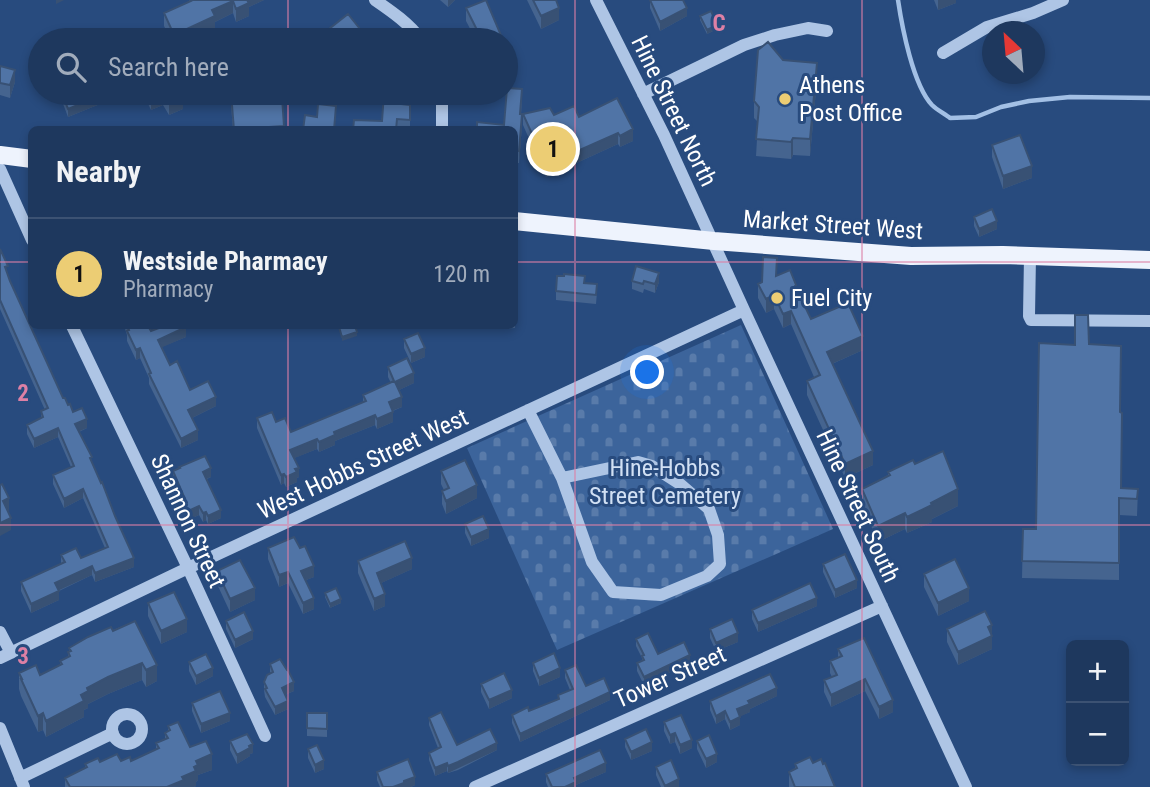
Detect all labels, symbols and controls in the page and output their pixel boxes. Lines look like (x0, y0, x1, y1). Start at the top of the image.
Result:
text: C (712, 10, 726, 37)
north arrow (982, 21, 1045, 84)
search box (28, 28, 518, 105)
street label: Hine Street North (625, 31, 723, 191)
icon: search (52, 48, 90, 86)
text: Search here (108, 52, 229, 82)
place label: Athens Post Office (799, 71, 902, 127)
marker: Athens Post Office (777, 91, 793, 107)
pin: 1 (530, 123, 576, 175)
text: Nearby (56, 154, 141, 189)
street label: Market Street West (742, 205, 924, 245)
text: Westside Pharmacy (123, 246, 328, 276)
text: 1 (73, 261, 85, 288)
text: 120 m (433, 261, 490, 288)
text: Pharmacy (123, 276, 213, 303)
place label: Fuel City (791, 284, 872, 312)
marker: Fuel City (769, 290, 785, 306)
your location (630, 355, 664, 389)
text: 2 (17, 380, 29, 407)
street label: West Hobbs Street West (253, 403, 473, 525)
street label: Hine Street South (810, 425, 906, 587)
street label: Shannon Street (145, 450, 231, 592)
park label: Hine-Hobbs Street Cemetery (589, 454, 741, 510)
street label: Tower Street (610, 640, 730, 714)
map controls (1066, 640, 1129, 766)
button: + (1066, 640, 1129, 703)
text: 3 (17, 643, 29, 670)
button: − (1066, 703, 1129, 766)

